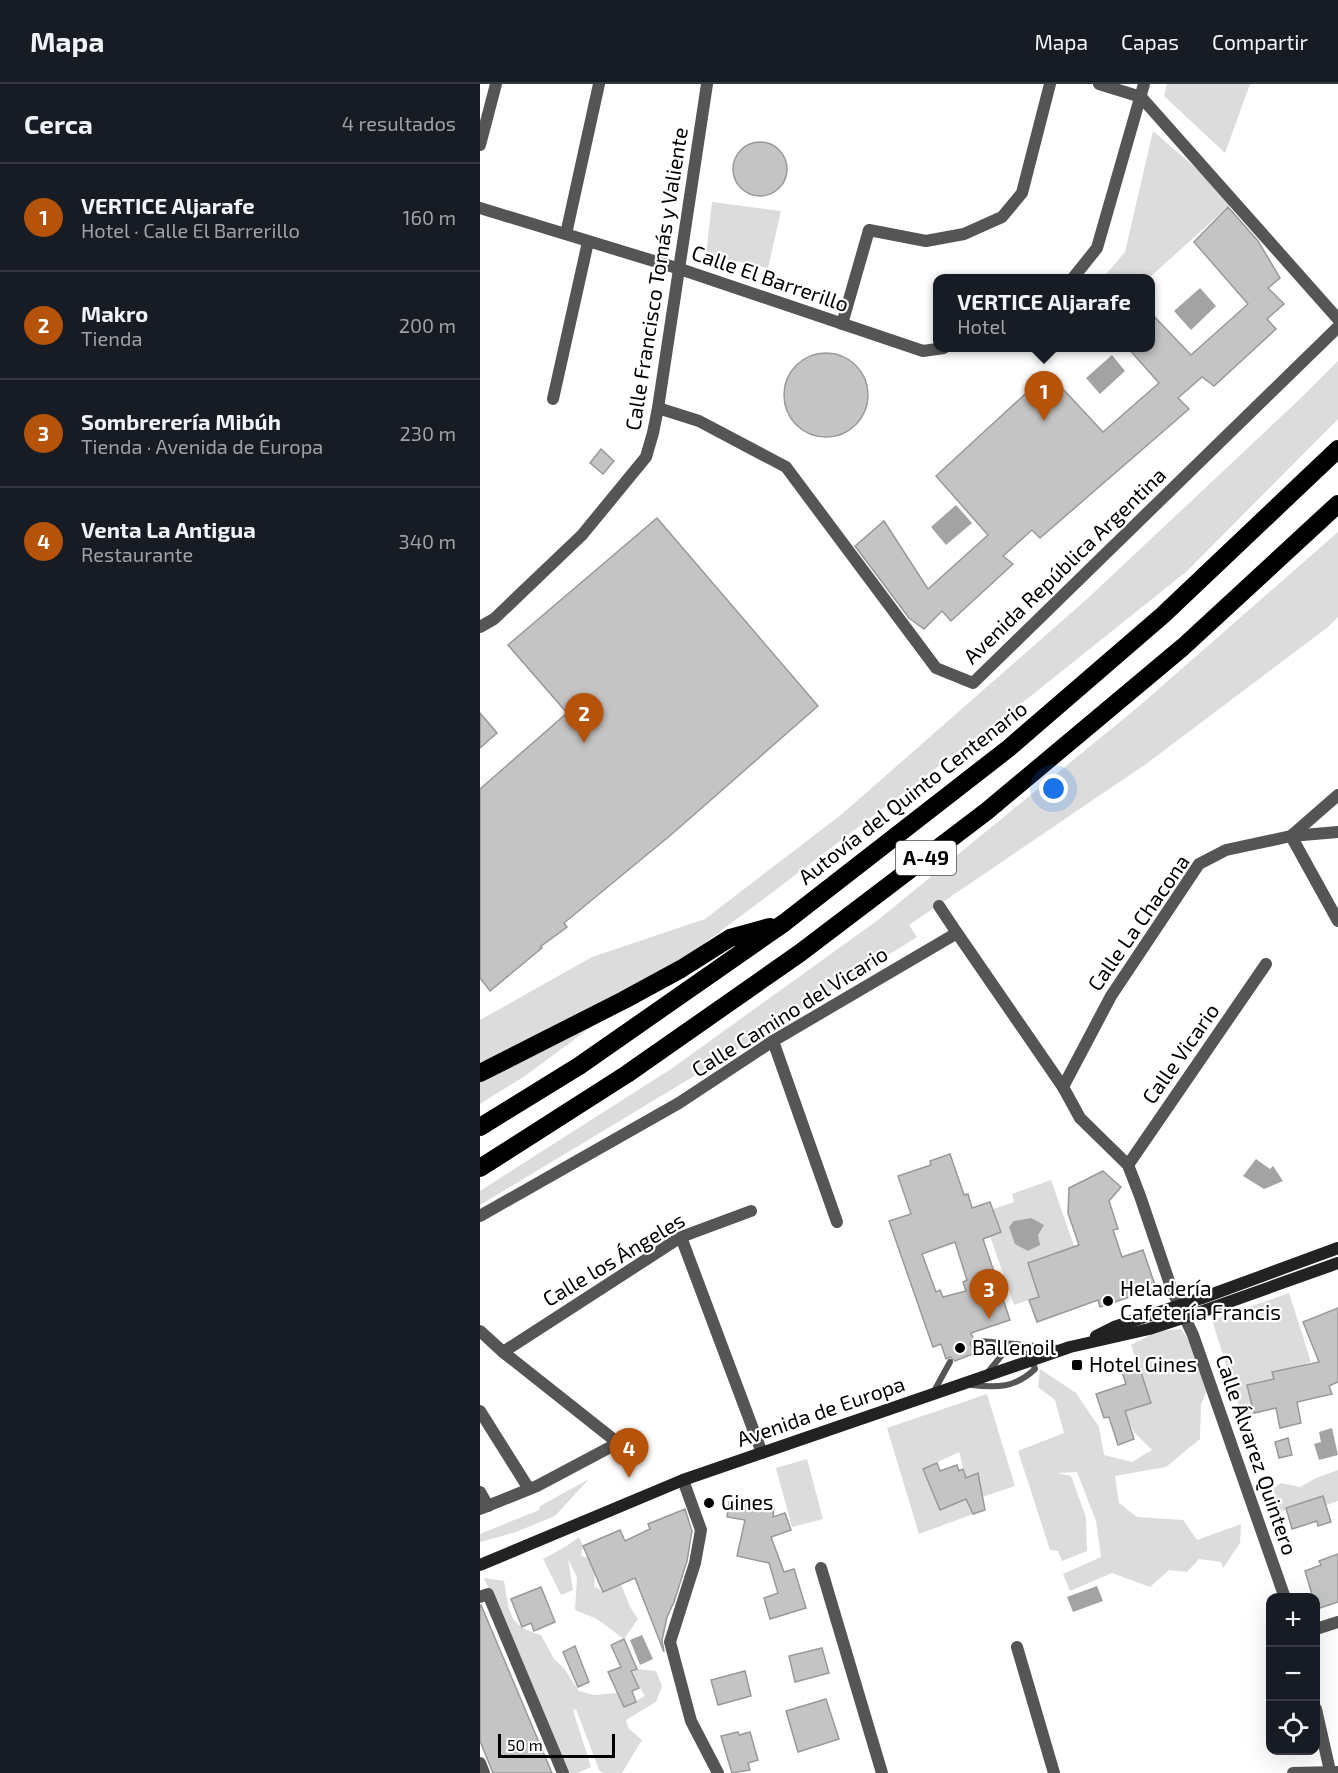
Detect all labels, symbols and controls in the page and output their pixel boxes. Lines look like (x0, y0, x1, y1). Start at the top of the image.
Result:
text: Mapa (30, 24, 104, 58)
text: Mapa (1034, 29, 1088, 54)
text: Capas (1121, 29, 1179, 54)
text: Compartir (1212, 29, 1308, 54)
text: Cerca (24, 108, 93, 139)
text: 4 resultados (342, 111, 456, 135)
street label: Calle Francisco Tomás y Valiente (619, 125, 692, 432)
text: VERTICE Aljarafe (81, 192, 255, 218)
text: 1 (39, 205, 48, 229)
text: 160 m (403, 205, 456, 229)
text: Hotel · Calle El Barrerillo (81, 218, 300, 242)
street label: Calle El Barrerillo (689, 239, 852, 316)
popup (933, 274, 1155, 352)
text: VERTICE Aljarafe (957, 288, 1131, 314)
text: Makro (81, 300, 148, 326)
text: 2 (38, 313, 49, 337)
text: 200 m (399, 313, 456, 337)
text: Hotel (957, 314, 1006, 338)
text: Tienda (81, 326, 142, 350)
pin: 1 (1024, 372, 1064, 421)
text: Sombrerería Mibúh (81, 408, 281, 434)
text: 3 (38, 421, 49, 445)
text: 230 m (400, 421, 456, 445)
text: Tienda · Avenida de Europa (81, 434, 323, 458)
street label: Avenida República Argentina (958, 462, 1170, 668)
text: Venta La Antigua (81, 516, 256, 542)
text: 4 (37, 529, 50, 553)
text: 340 m (399, 529, 456, 553)
text: Restaurante (81, 542, 193, 566)
pin: 2 (564, 694, 604, 743)
street label: Autovía del Quinto Centenario (793, 695, 1032, 890)
your location (1039, 774, 1068, 803)
road number: A-49 (896, 841, 956, 875)
street label: Calle La Chacona (1082, 849, 1194, 995)
street label: Calle Camino del Vicario (687, 940, 892, 1081)
street label: Calle Vicario (1136, 998, 1224, 1108)
street label: Calle los Ángeles (538, 1206, 689, 1311)
pin: 3 (970, 1270, 1008, 1319)
place label: Heladería Cafetería Francis (1120, 1275, 1281, 1324)
marker: Heladería Cafetería Francis (1101, 1294, 1115, 1308)
place label: Ballenoil (972, 1334, 1057, 1359)
marker: Ballenoil (953, 1341, 967, 1355)
place label: Hotel Gines (1089, 1351, 1197, 1376)
street label: Calle Álvarez Quintero (1210, 1351, 1303, 1558)
marker: Hotel Gines (1070, 1358, 1084, 1372)
street label: Avenida de Europa (733, 1370, 908, 1451)
pin: 4 (610, 1428, 648, 1478)
place label: Gines (721, 1489, 774, 1514)
marker: Gines (702, 1496, 716, 1510)
map controls (1266, 1593, 1320, 1755)
button: + (1266, 1593, 1320, 1647)
button: − (1266, 1647, 1320, 1701)
button: locate (1266, 1701, 1320, 1755)
scale bar (498, 1731, 615, 1758)
text: 50 m (507, 1735, 543, 1754)

